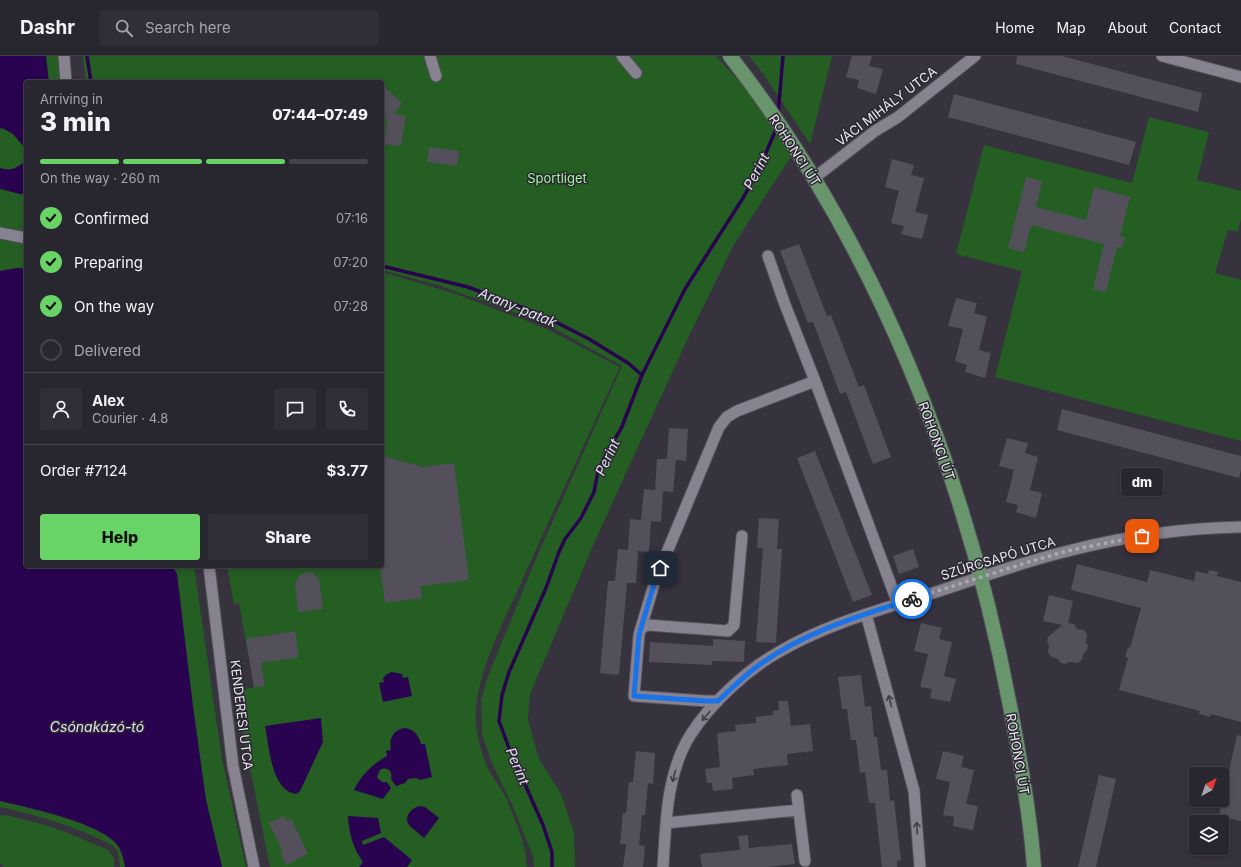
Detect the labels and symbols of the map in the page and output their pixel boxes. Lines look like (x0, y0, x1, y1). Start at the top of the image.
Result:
street label: VÁCI MIHÁLY UTCA (832, 63, 940, 149)
street label: ROHONCI ÚT (766, 111, 824, 189)
water label: Perint (739, 150, 773, 192)
park label: Sportliget (527, 170, 587, 186)
water label: Arany-patak (475, 283, 560, 331)
street label: ROHONCI ÚT (915, 400, 959, 482)
water label: Perint (591, 436, 623, 478)
callout: dm (1121, 468, 1163, 496)
pin (1125, 519, 1159, 553)
street label: SZŰRCSAPÓ UTCA (939, 533, 1057, 583)
pin (643, 551, 677, 585)
courier (892, 579, 932, 619)
street label: KENDERESI UTCA (227, 659, 257, 771)
one-way arrow (886, 695, 893, 708)
one-way arrow (701, 710, 710, 721)
street label: ROHONCI ÚT (1003, 712, 1033, 796)
water label: Csónakázó-tó (50, 718, 144, 735)
water label: Perint (503, 745, 534, 787)
north arrow (1189, 767, 1229, 807)
one-way arrow (670, 769, 677, 782)
one-way arrow (914, 822, 921, 835)

